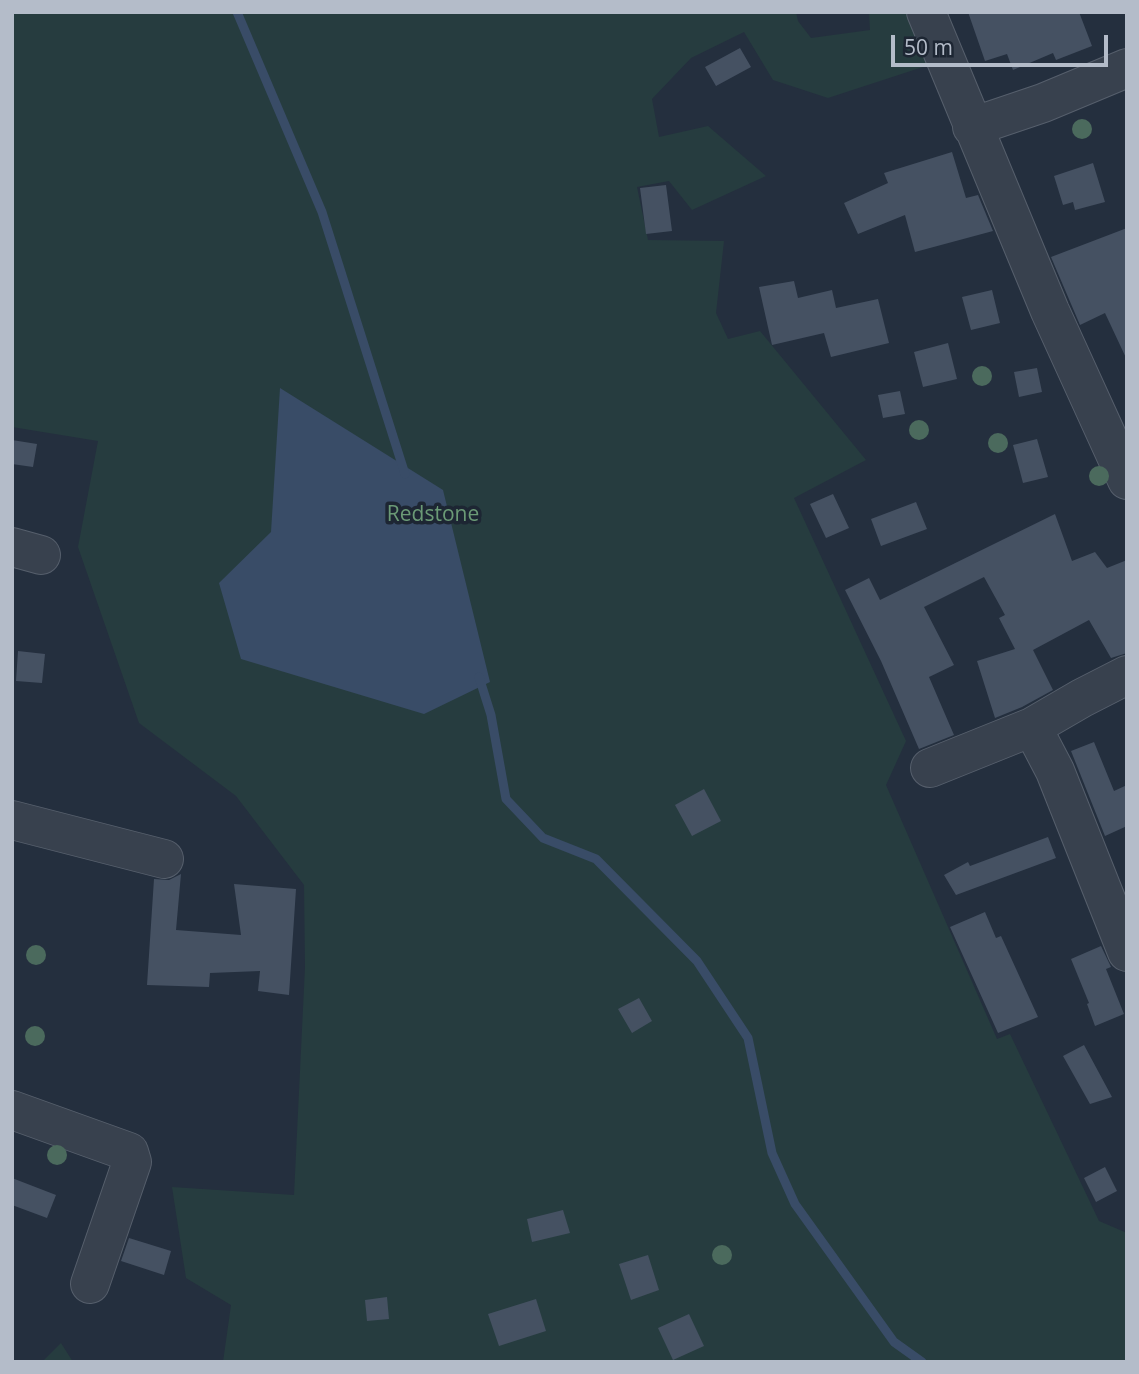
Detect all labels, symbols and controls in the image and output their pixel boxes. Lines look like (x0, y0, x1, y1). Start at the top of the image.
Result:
scale bar (894, 21, 1111, 65)
text: 50 m (904, 33, 953, 61)
park label: Redstone (387, 502, 479, 528)

